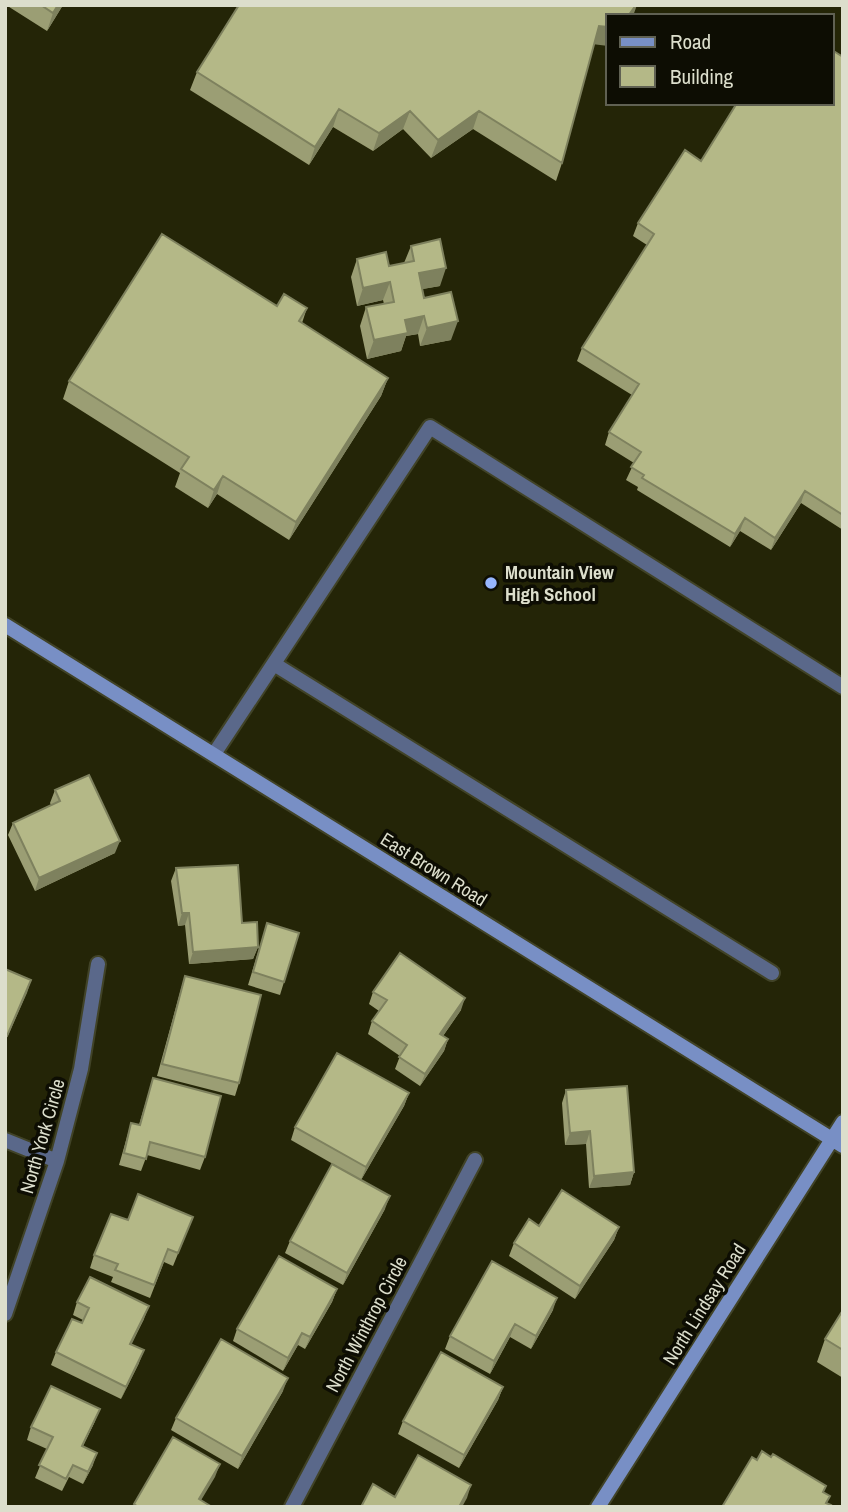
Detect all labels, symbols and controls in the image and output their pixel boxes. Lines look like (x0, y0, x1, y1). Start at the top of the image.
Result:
legend (606, 14, 834, 105)
text: Road (670, 27, 711, 56)
text: Building (670, 62, 734, 91)
place label: Mountain View High School (505, 559, 615, 607)
marker: Mountain View High School (483, 575, 499, 591)
street label: East Brown Road (376, 826, 492, 912)
street label: North York Circle (13, 1076, 71, 1196)
street label: North Lindsay Road (656, 1238, 752, 1370)
street label: North Winthrop Circle (319, 1251, 413, 1397)

